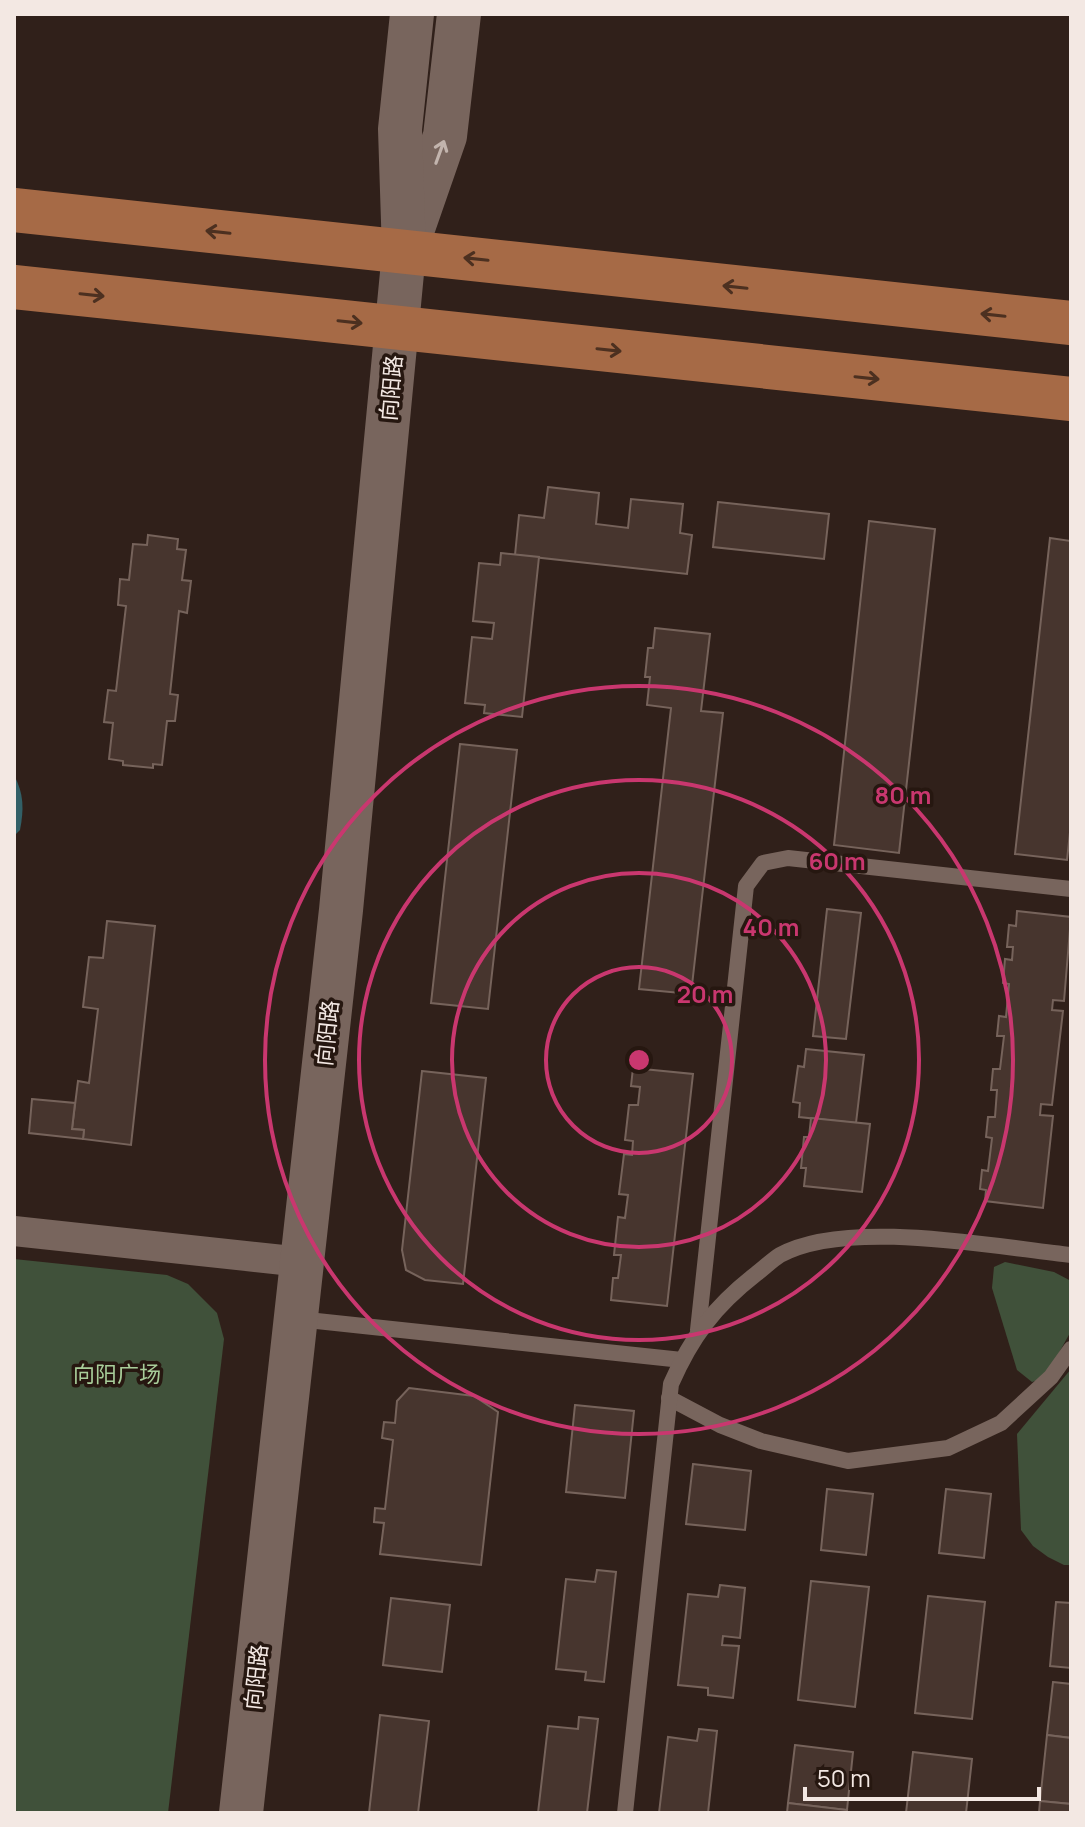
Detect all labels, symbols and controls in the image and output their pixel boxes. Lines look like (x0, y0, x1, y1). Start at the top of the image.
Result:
one-way arrow (433, 140, 448, 165)
one-way arrow (205, 224, 232, 239)
one-way arrow (463, 252, 490, 267)
one-way arrow (722, 280, 749, 295)
one-way arrow (78, 287, 104, 302)
one-way arrow (981, 307, 1007, 322)
one-way arrow (336, 315, 363, 330)
one-way arrow (595, 343, 622, 358)
street label: 向阳路 (373, 354, 409, 422)
one-way arrow (853, 370, 880, 385)
text: 80 m (875, 778, 931, 811)
text: 60 m (808, 844, 866, 877)
text: 40 m (743, 910, 799, 943)
text: 20 m (677, 977, 733, 1010)
street label: 向阳路 (309, 999, 345, 1067)
centre of rings (625, 1046, 653, 1074)
park label: 向阳广场 (73, 1359, 161, 1389)
street label: 向阳路 (238, 1643, 274, 1711)
scale bar (805, 1751, 1039, 1801)
text: 50 m (817, 1761, 871, 1794)

